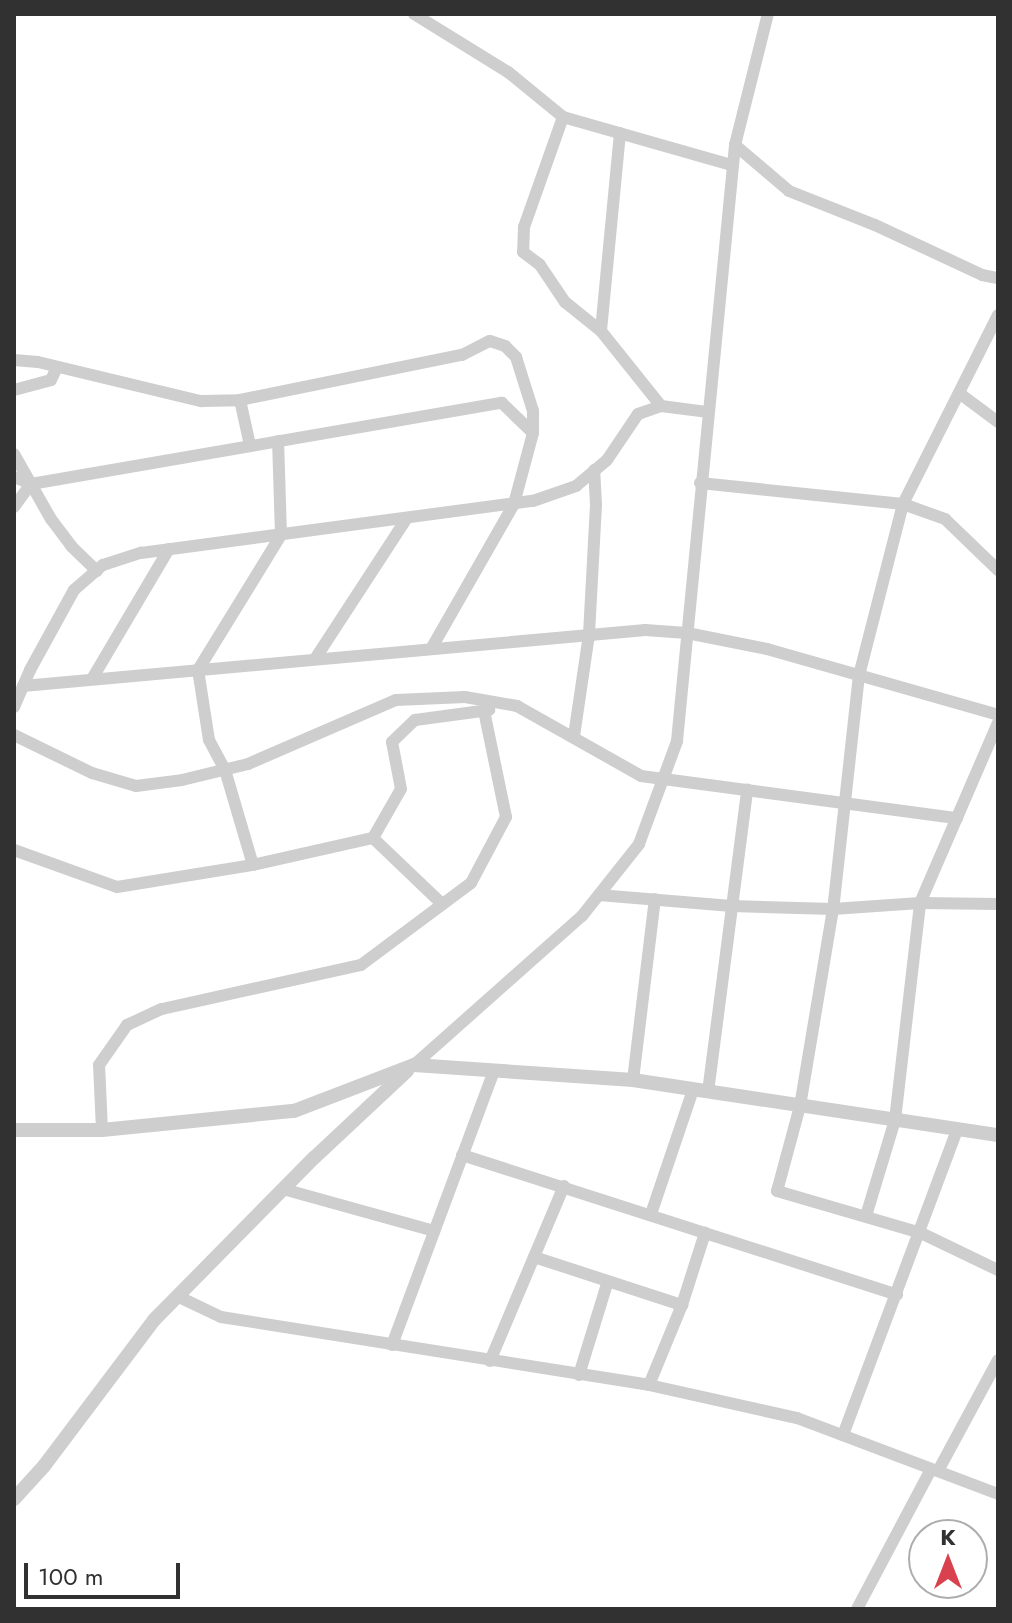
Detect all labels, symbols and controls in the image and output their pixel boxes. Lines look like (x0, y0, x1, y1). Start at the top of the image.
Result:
north arrow (908, 1519, 988, 1599)
text: K (940, 1521, 956, 1553)
scale bar (28, 1547, 184, 1597)
text: 100 m (38, 1559, 104, 1594)

